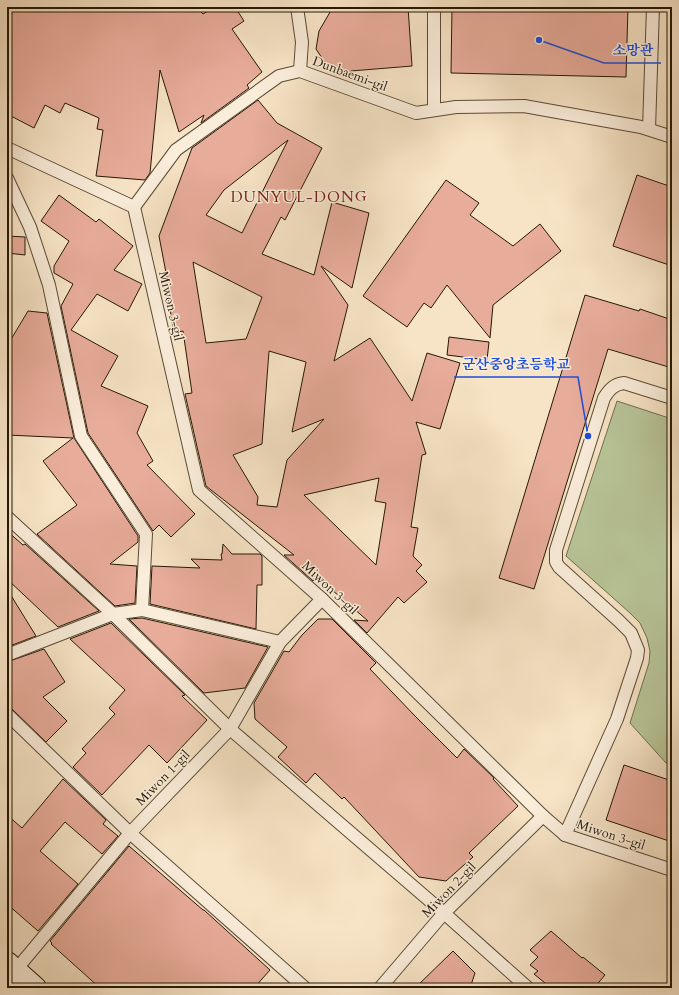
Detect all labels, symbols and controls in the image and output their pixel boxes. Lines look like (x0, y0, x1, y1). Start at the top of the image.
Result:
callout: 소망관 (604, 37, 661, 63)
text: 소망관 (613, 41, 654, 60)
street label: Dunbaemi-gil (310, 52, 391, 96)
district label: DUNYUL-DONG (230, 187, 368, 207)
street label: Miwon 3-gil (154, 269, 188, 343)
callout: 군산중앙초등학교 (454, 351, 578, 377)
text: 군산중앙초등학교 (462, 355, 571, 374)
street label: Miwon 3-gil (298, 557, 363, 619)
street label: Miwon 1-gil (132, 746, 195, 810)
street label: Miwon 3-gil (574, 815, 648, 855)
street label: Miwon 2-gil (418, 858, 481, 922)

